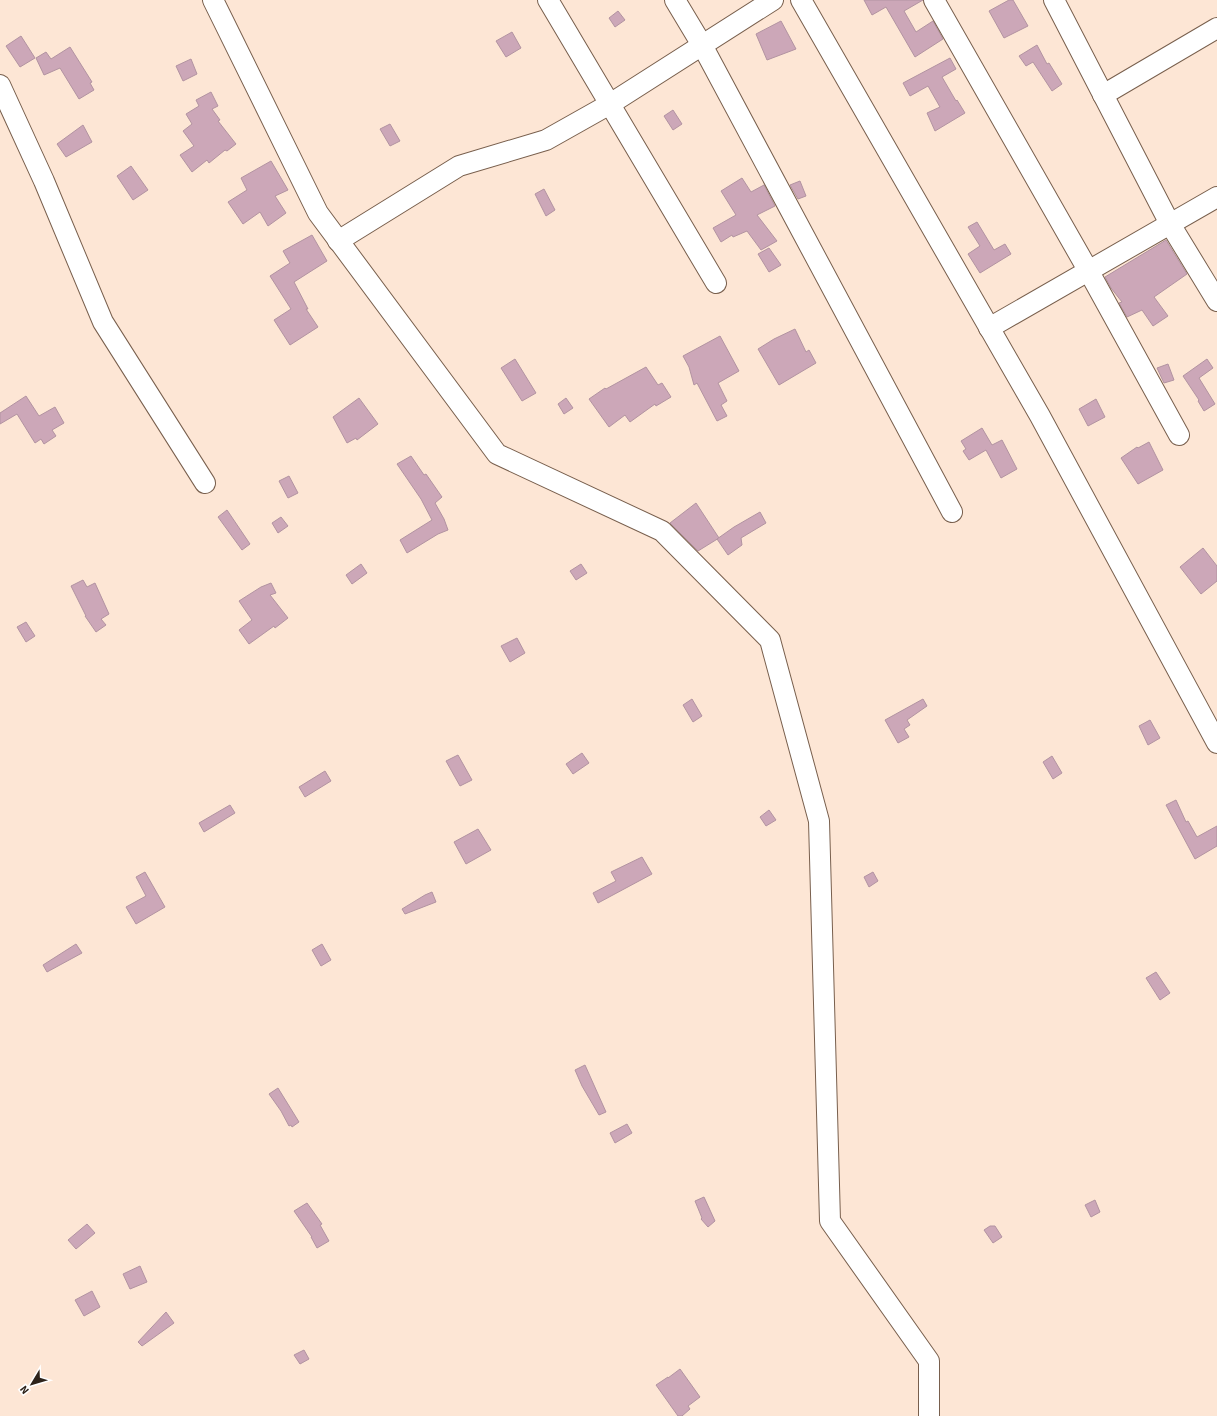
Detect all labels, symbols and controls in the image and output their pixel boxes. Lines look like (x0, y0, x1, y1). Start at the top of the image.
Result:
north arrow (12, 1364, 52, 1404)
text: N (16, 1382, 33, 1397)

